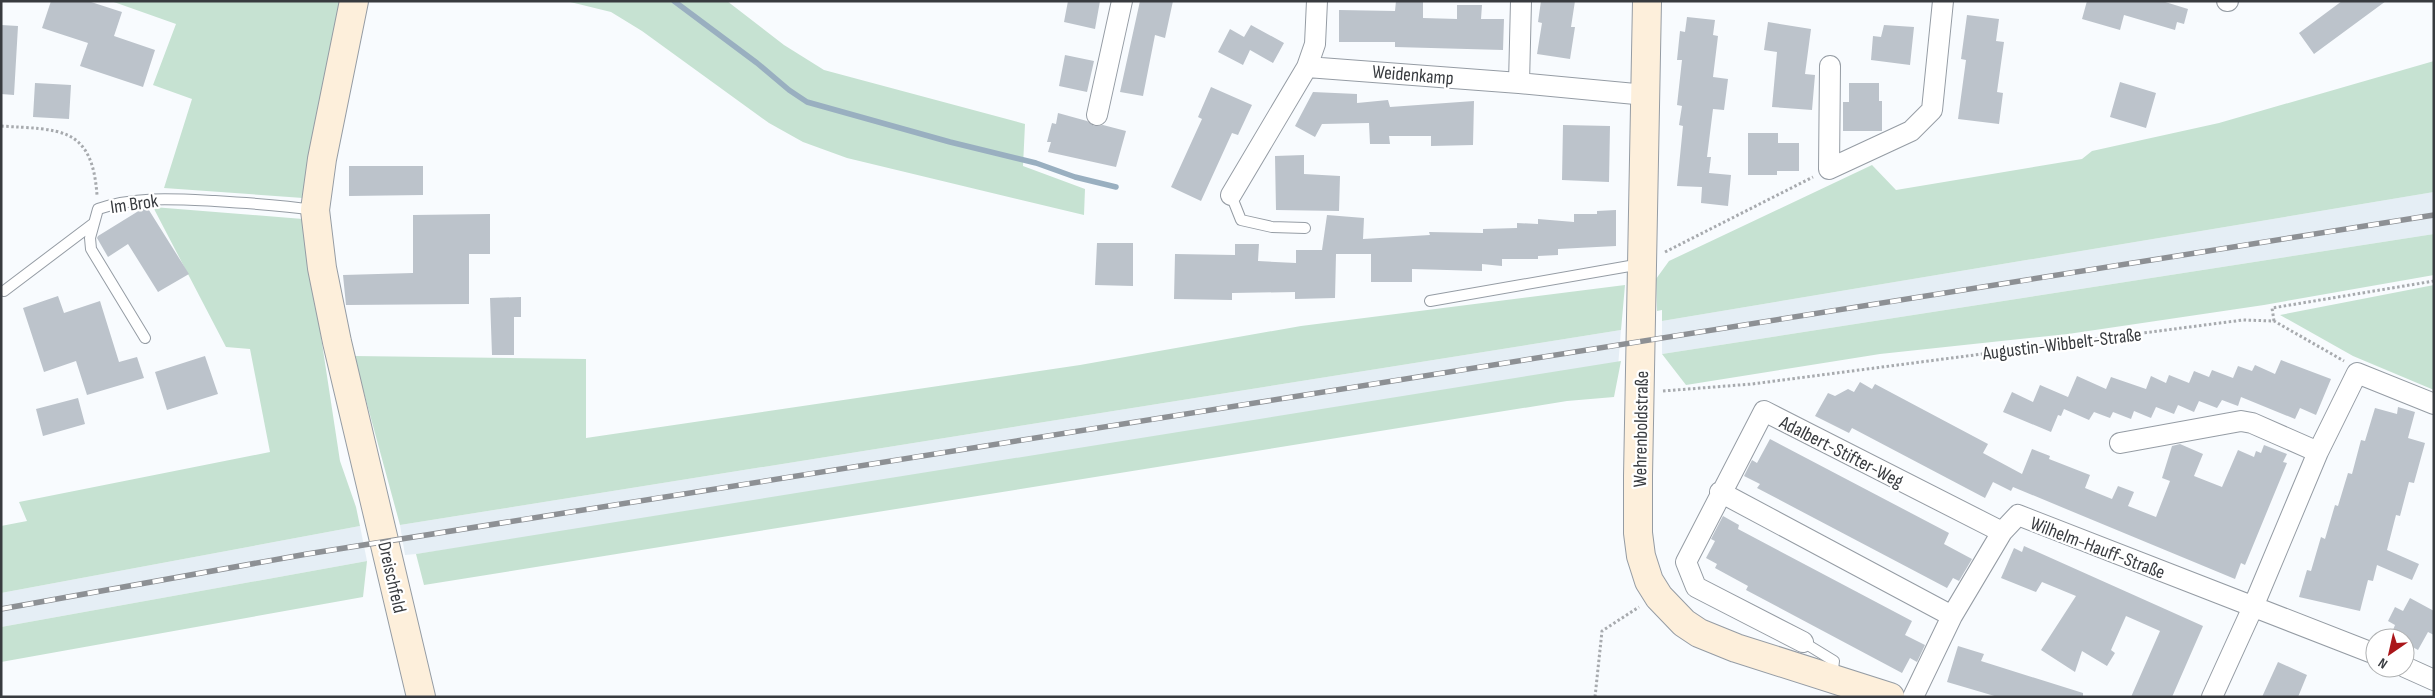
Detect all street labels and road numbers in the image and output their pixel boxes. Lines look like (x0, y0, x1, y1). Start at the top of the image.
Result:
street label: Weidenkamp (1371, 60, 1454, 91)
street label: Im Brok (109, 190, 160, 219)
street label: Augustin-Wibbelt-Straße (1980, 323, 2143, 366)
street label: Wehrenboldstraße (1629, 370, 1654, 488)
street label: Adalbert-Stifter-Weg (1775, 411, 1907, 494)
street label: Wilhelm-Hauff-Straße (2027, 512, 2168, 585)
street label: Dreischfeld (372, 539, 411, 615)

